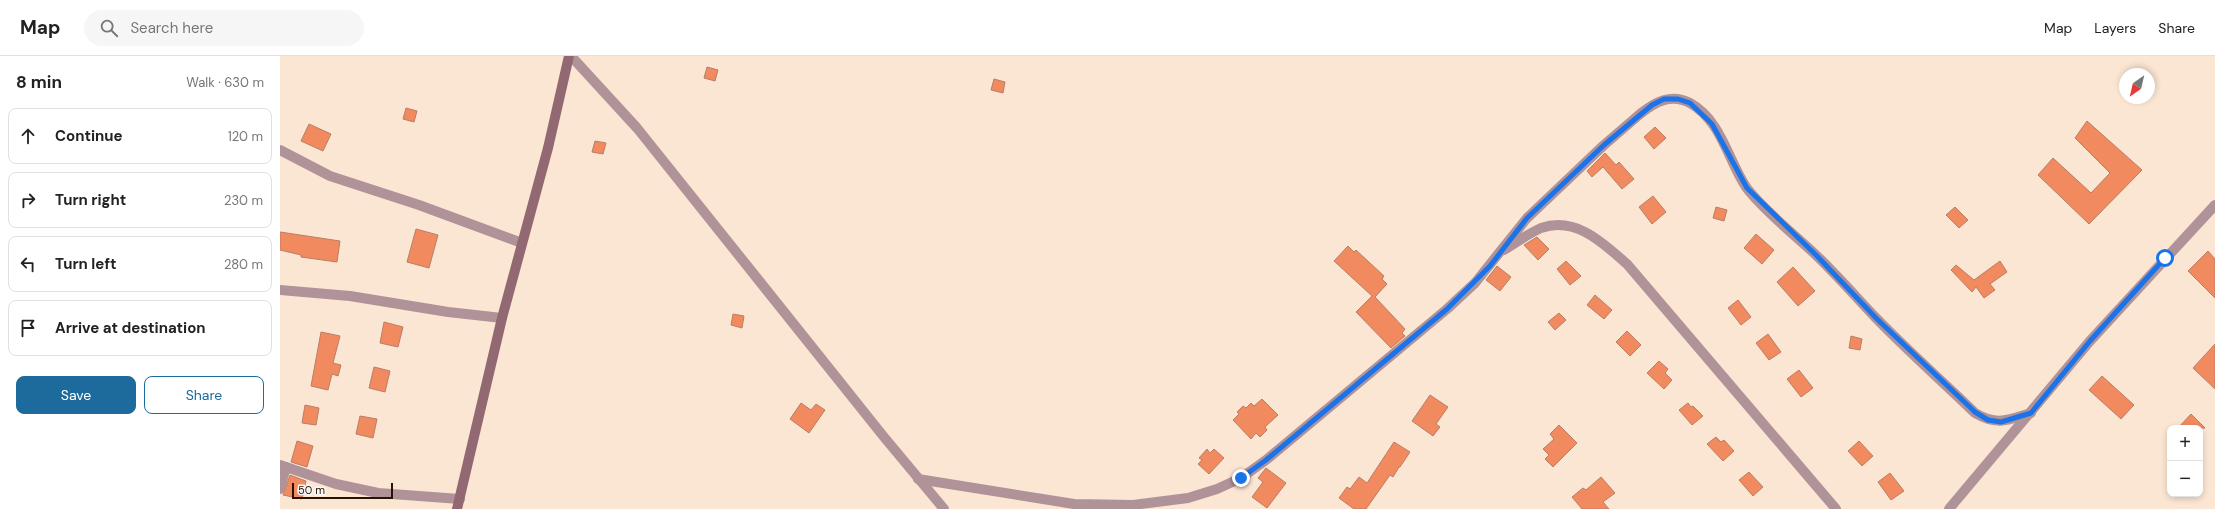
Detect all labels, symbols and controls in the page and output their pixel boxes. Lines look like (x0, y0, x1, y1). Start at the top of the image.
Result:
search box (84, 10, 364, 46)
text: Map (20, 15, 60, 40)
icon: search (98, 17, 120, 39)
text: Search here (130, 18, 213, 38)
text: Map (2044, 19, 2072, 37)
text: Layers (2094, 19, 2136, 37)
text: Share (2158, 19, 2195, 37)
north arrow (2119, 68, 2155, 104)
text: 8 min (16, 71, 62, 93)
text: Walk · 630 m (186, 74, 264, 91)
icon: ahead (17, 125, 39, 147)
text: Continue (55, 126, 123, 146)
text: 120 m (228, 128, 263, 145)
icon: right (17, 189, 39, 211)
text: Turn right (55, 190, 126, 210)
text: 230 m (224, 192, 263, 209)
route start (2156, 249, 2174, 267)
icon: left (17, 253, 39, 275)
text: Turn left (55, 254, 116, 274)
text: 280 m (224, 256, 263, 273)
icon: arrive (17, 317, 39, 339)
text: Arrive at destination (55, 318, 206, 338)
button: Save (16, 376, 136, 414)
button: Share (144, 376, 264, 414)
map controls (2167, 425, 2203, 497)
button: + (2167, 425, 2203, 461)
button: − (2167, 461, 2203, 497)
route end (1232, 469, 1250, 487)
scale bar (292, 481, 393, 500)
text: 50 m (298, 483, 325, 497)

